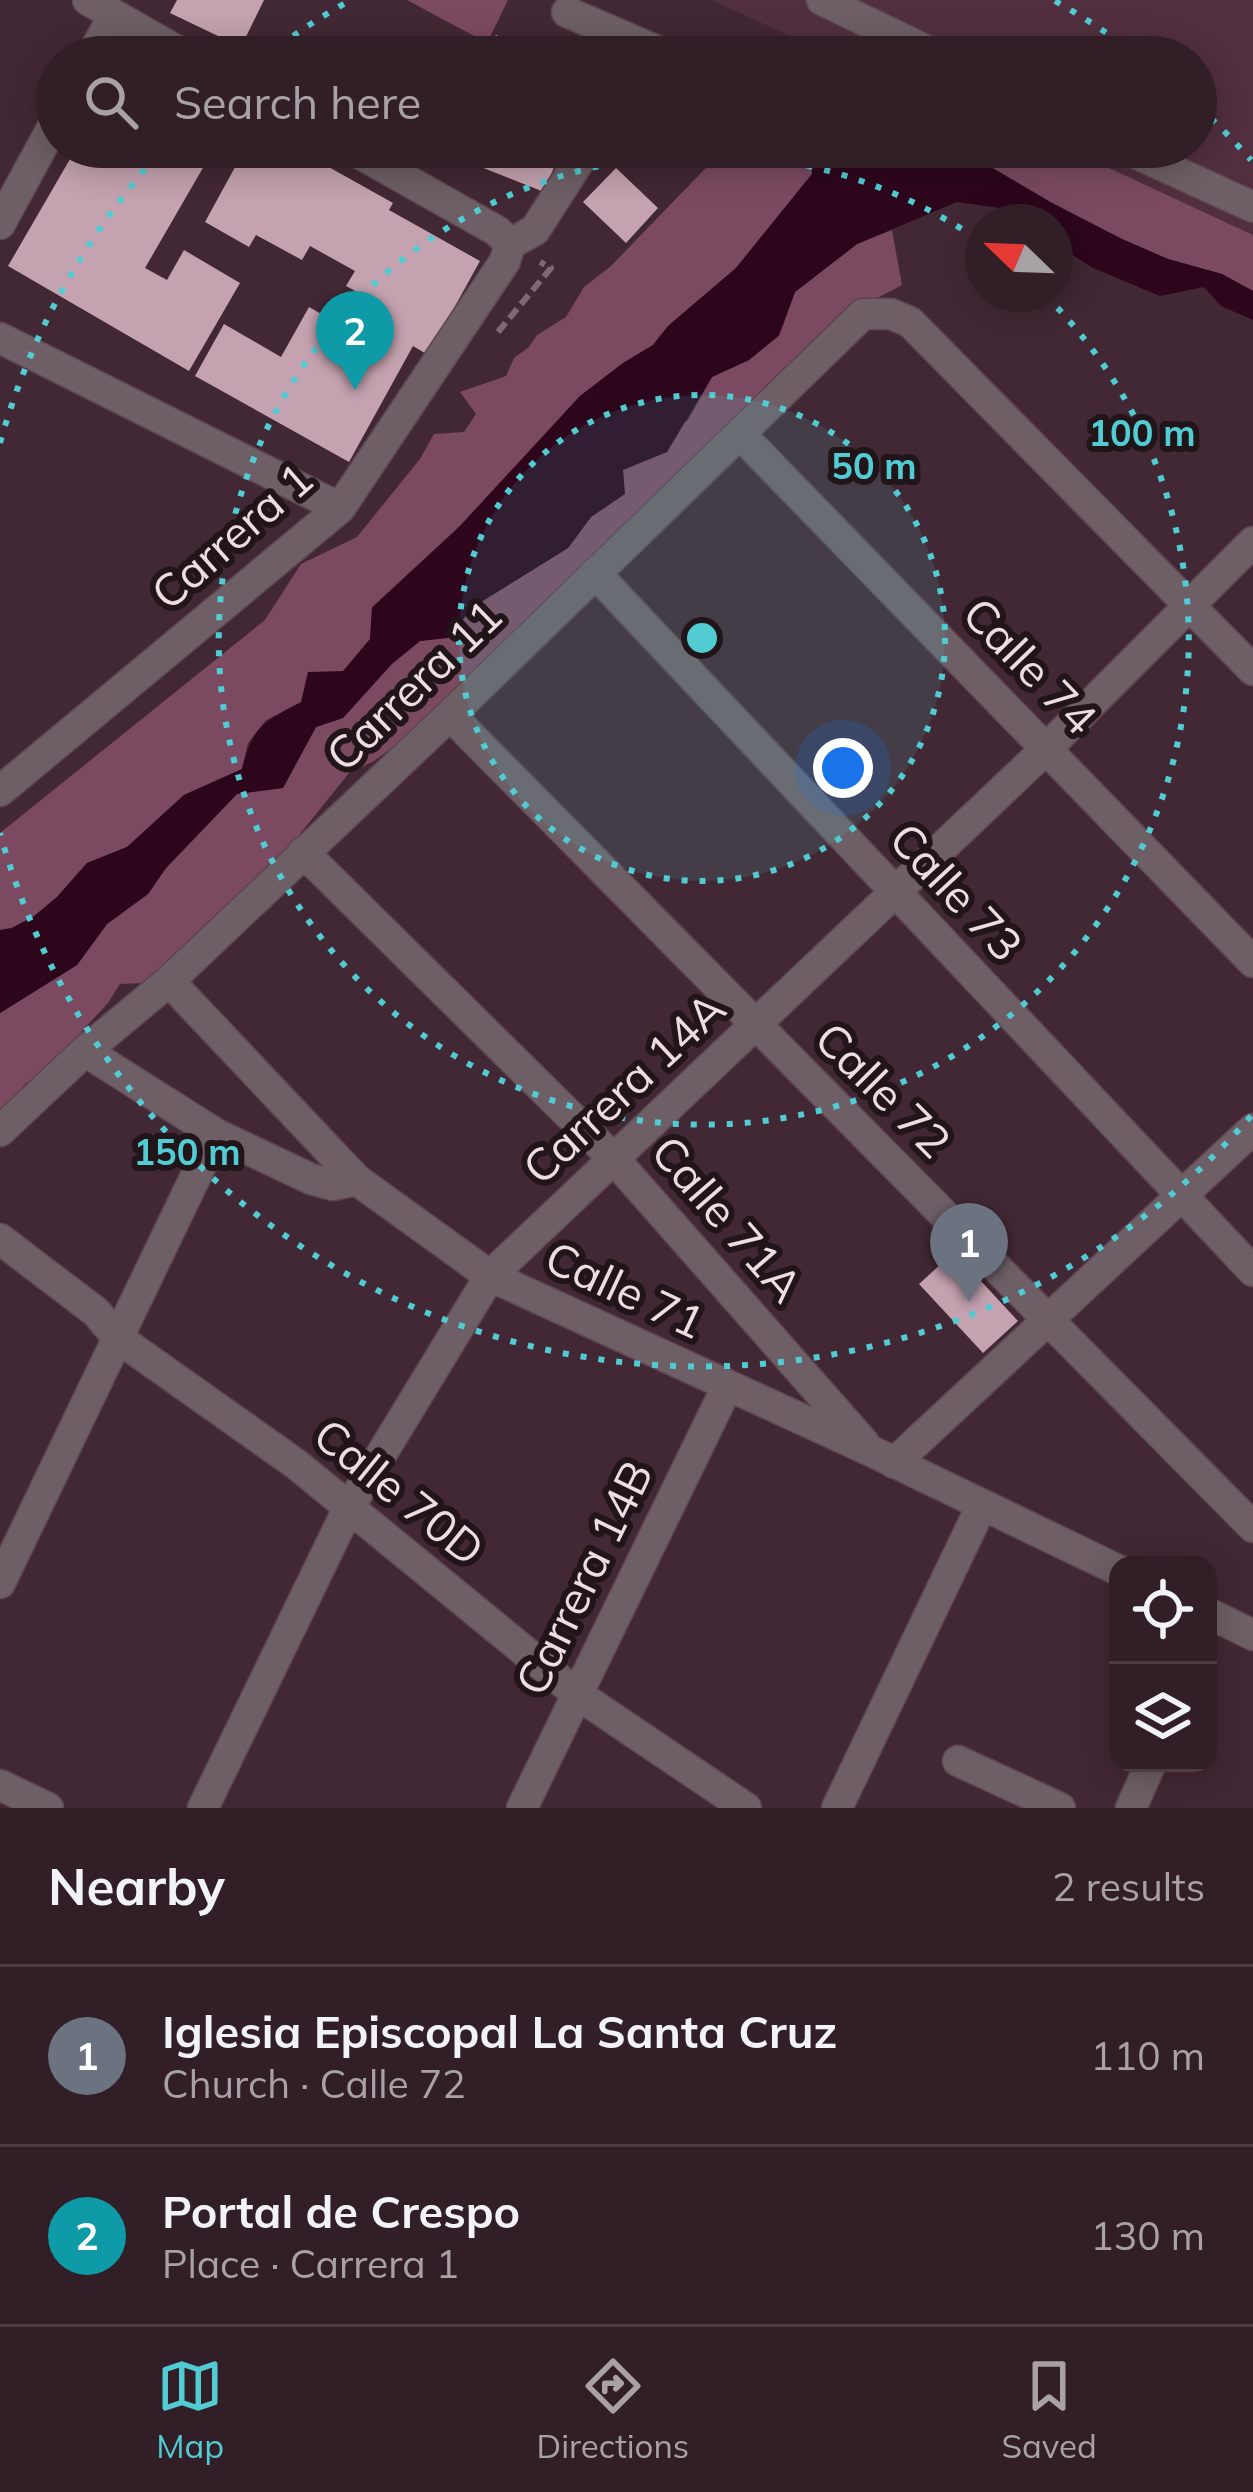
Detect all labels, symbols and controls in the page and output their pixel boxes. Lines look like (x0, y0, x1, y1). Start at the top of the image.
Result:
search box (36, 36, 1217, 168)
icon: search (78, 69, 144, 135)
text: Search here (174, 74, 421, 130)
north arrow (965, 204, 1073, 312)
pin: 2 (316, 291, 394, 390)
text: 100 m (1088, 410, 1196, 455)
text: 50 m (831, 443, 917, 488)
street label: Carrera 1 (139, 450, 324, 621)
street label: Calle 74 (952, 585, 1109, 745)
street label: Carrera 11 (314, 587, 513, 782)
centre of rings (681, 617, 723, 659)
your location (813, 738, 873, 798)
street label: Calle 73 (879, 811, 1035, 972)
street label: Carrera 14A (511, 980, 736, 1195)
street label: Calle 72 (804, 1010, 963, 1169)
street label: Calle 71A (640, 1124, 815, 1313)
text: 150 m (133, 1129, 241, 1174)
pin: 1 (930, 1203, 1008, 1302)
street label: Calle 71 (537, 1228, 714, 1350)
street label: Calle 70D (303, 1406, 496, 1577)
street label: Carrera 14B (502, 1451, 664, 1704)
map controls (1109, 1556, 1217, 1772)
button: locate (1109, 1556, 1217, 1664)
button: layers (1109, 1664, 1217, 1772)
text: Nearby (48, 1854, 225, 1918)
text: 2 results (1052, 1862, 1205, 1911)
text: Iglesia Episcopal La Santa Cruz (162, 2003, 837, 2059)
text: 1 (75, 2031, 99, 2080)
text: 110 m (1090, 2031, 1205, 2080)
text: Church · Calle 72 (162, 2059, 466, 2108)
text: Portal de Crespo (162, 2183, 520, 2239)
text: 2 (75, 2211, 99, 2260)
text: 130 m (1090, 2211, 1205, 2260)
text: Place · Carrera 1 (162, 2239, 459, 2288)
tab: Map (156, 2353, 224, 2466)
tab: Directions (537, 2353, 689, 2466)
tab: Saved (1002, 2353, 1097, 2466)

